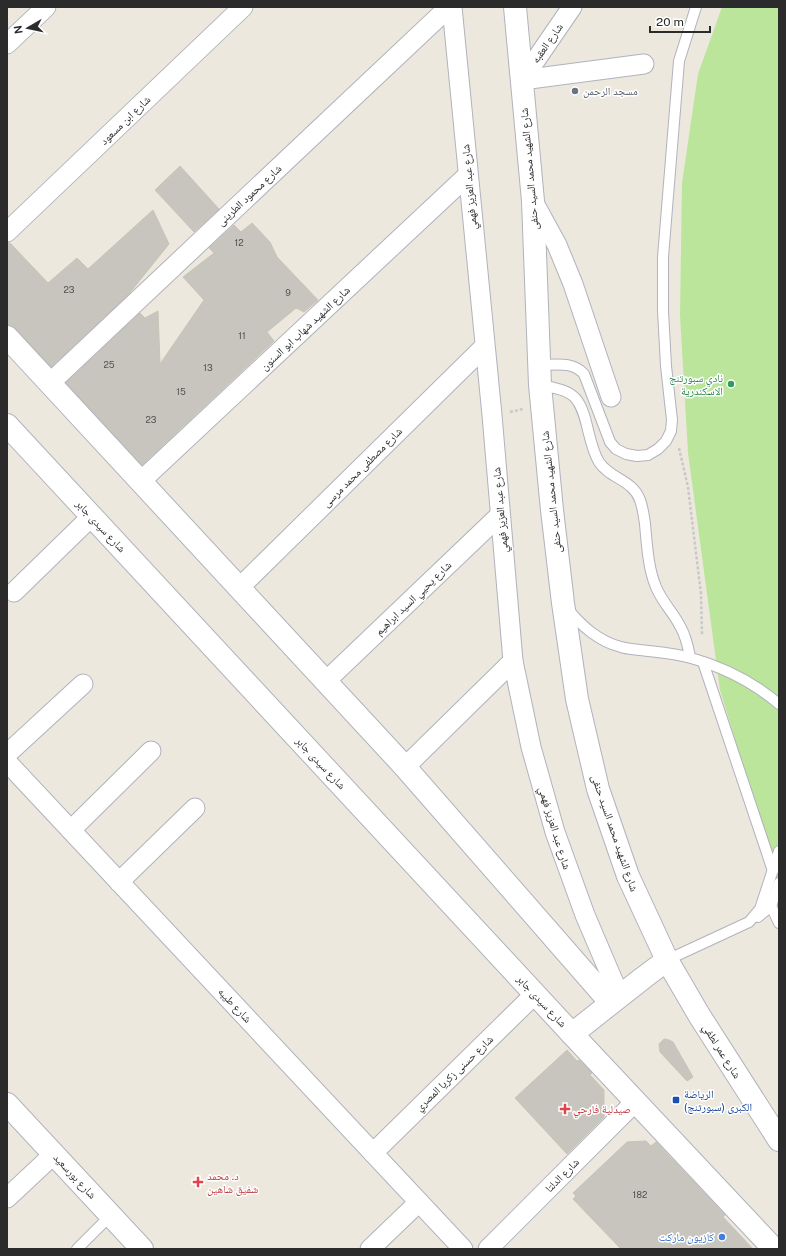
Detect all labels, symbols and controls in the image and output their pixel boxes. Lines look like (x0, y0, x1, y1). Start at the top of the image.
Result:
north arrow (8, 8, 48, 48)
scale bar (650, 8, 710, 34)
text: 20 m (656, 15, 684, 29)
street label: شارع العقبه (529, 21, 566, 66)
text: N (12, 24, 25, 35)
place label: مسجد الرحمن (583, 85, 638, 98)
marker: مسجد الرحمن (570, 86, 580, 96)
street label: شارع ابن مسعود (97, 93, 153, 148)
street label: شارع الشهيد محمد السيد حنفى (518, 107, 541, 231)
street label: شارع عبد العزيز فهمي (459, 143, 482, 230)
street label: شارع محمود الطرينى (214, 162, 284, 229)
house number: 12 (234, 237, 244, 248)
street label: شارع الشهيد شهاب ابو السنون (258, 283, 353, 373)
house number: 23 (63, 284, 75, 295)
house number: 9 (285, 287, 291, 298)
house number: 11 (238, 330, 246, 341)
house number: 25 (103, 359, 115, 370)
house number: 13 (203, 362, 213, 373)
place label: نادي سبورتنج الاسكندرية (669, 372, 723, 397)
marker: نادي سبورتنج الاسكندرية (726, 379, 736, 389)
house number: 15 (176, 386, 186, 397)
house number: 23 (145, 414, 157, 425)
street label: شارع مصطفى محمد مرسى (320, 425, 405, 510)
street label: شارع الشهيد محمد السيد حنفى (539, 430, 564, 554)
street label: شارع عبد العزيز فهمي (490, 466, 513, 553)
street label: شارع سيدى جابر (72, 497, 128, 555)
street label: شارع يحيي السيد ابراهيم (372, 559, 455, 639)
street label: شارع سيدى جابر (292, 734, 348, 792)
street label: شارع الشهيد محمد السيد حنفى (588, 773, 641, 893)
street label: شارع عبد العزيز فهمي (534, 785, 573, 872)
street label: شارع سيدى جابر (513, 972, 569, 1030)
street label: شارع طيبه (215, 985, 254, 1025)
street label: شارع عمر لطفي (698, 1022, 743, 1082)
street label: شارع حسنى زكريا المصري (413, 1033, 497, 1115)
place label: الرياضة (سبورتنج) الكبرى (684, 1088, 752, 1114)
marker: الرياضة (سبورتنج) الكبرى (671, 1095, 681, 1105)
place label: صيدلية فارحي (573, 1103, 631, 1118)
marker: صيدلية فارحي (560, 1104, 570, 1114)
street label: شارع بورسعيد (50, 1151, 99, 1202)
street label: شارع الدلتا (543, 1156, 582, 1195)
place label: د. محمد شفيق شاهين (207, 1170, 258, 1196)
marker: د. محمد شفيق شاهين (192, 1176, 204, 1188)
house number: 182 (633, 1189, 647, 1200)
place label: كازيون ماركت (659, 1231, 714, 1244)
marker: كازيون ماركت (717, 1232, 727, 1242)

